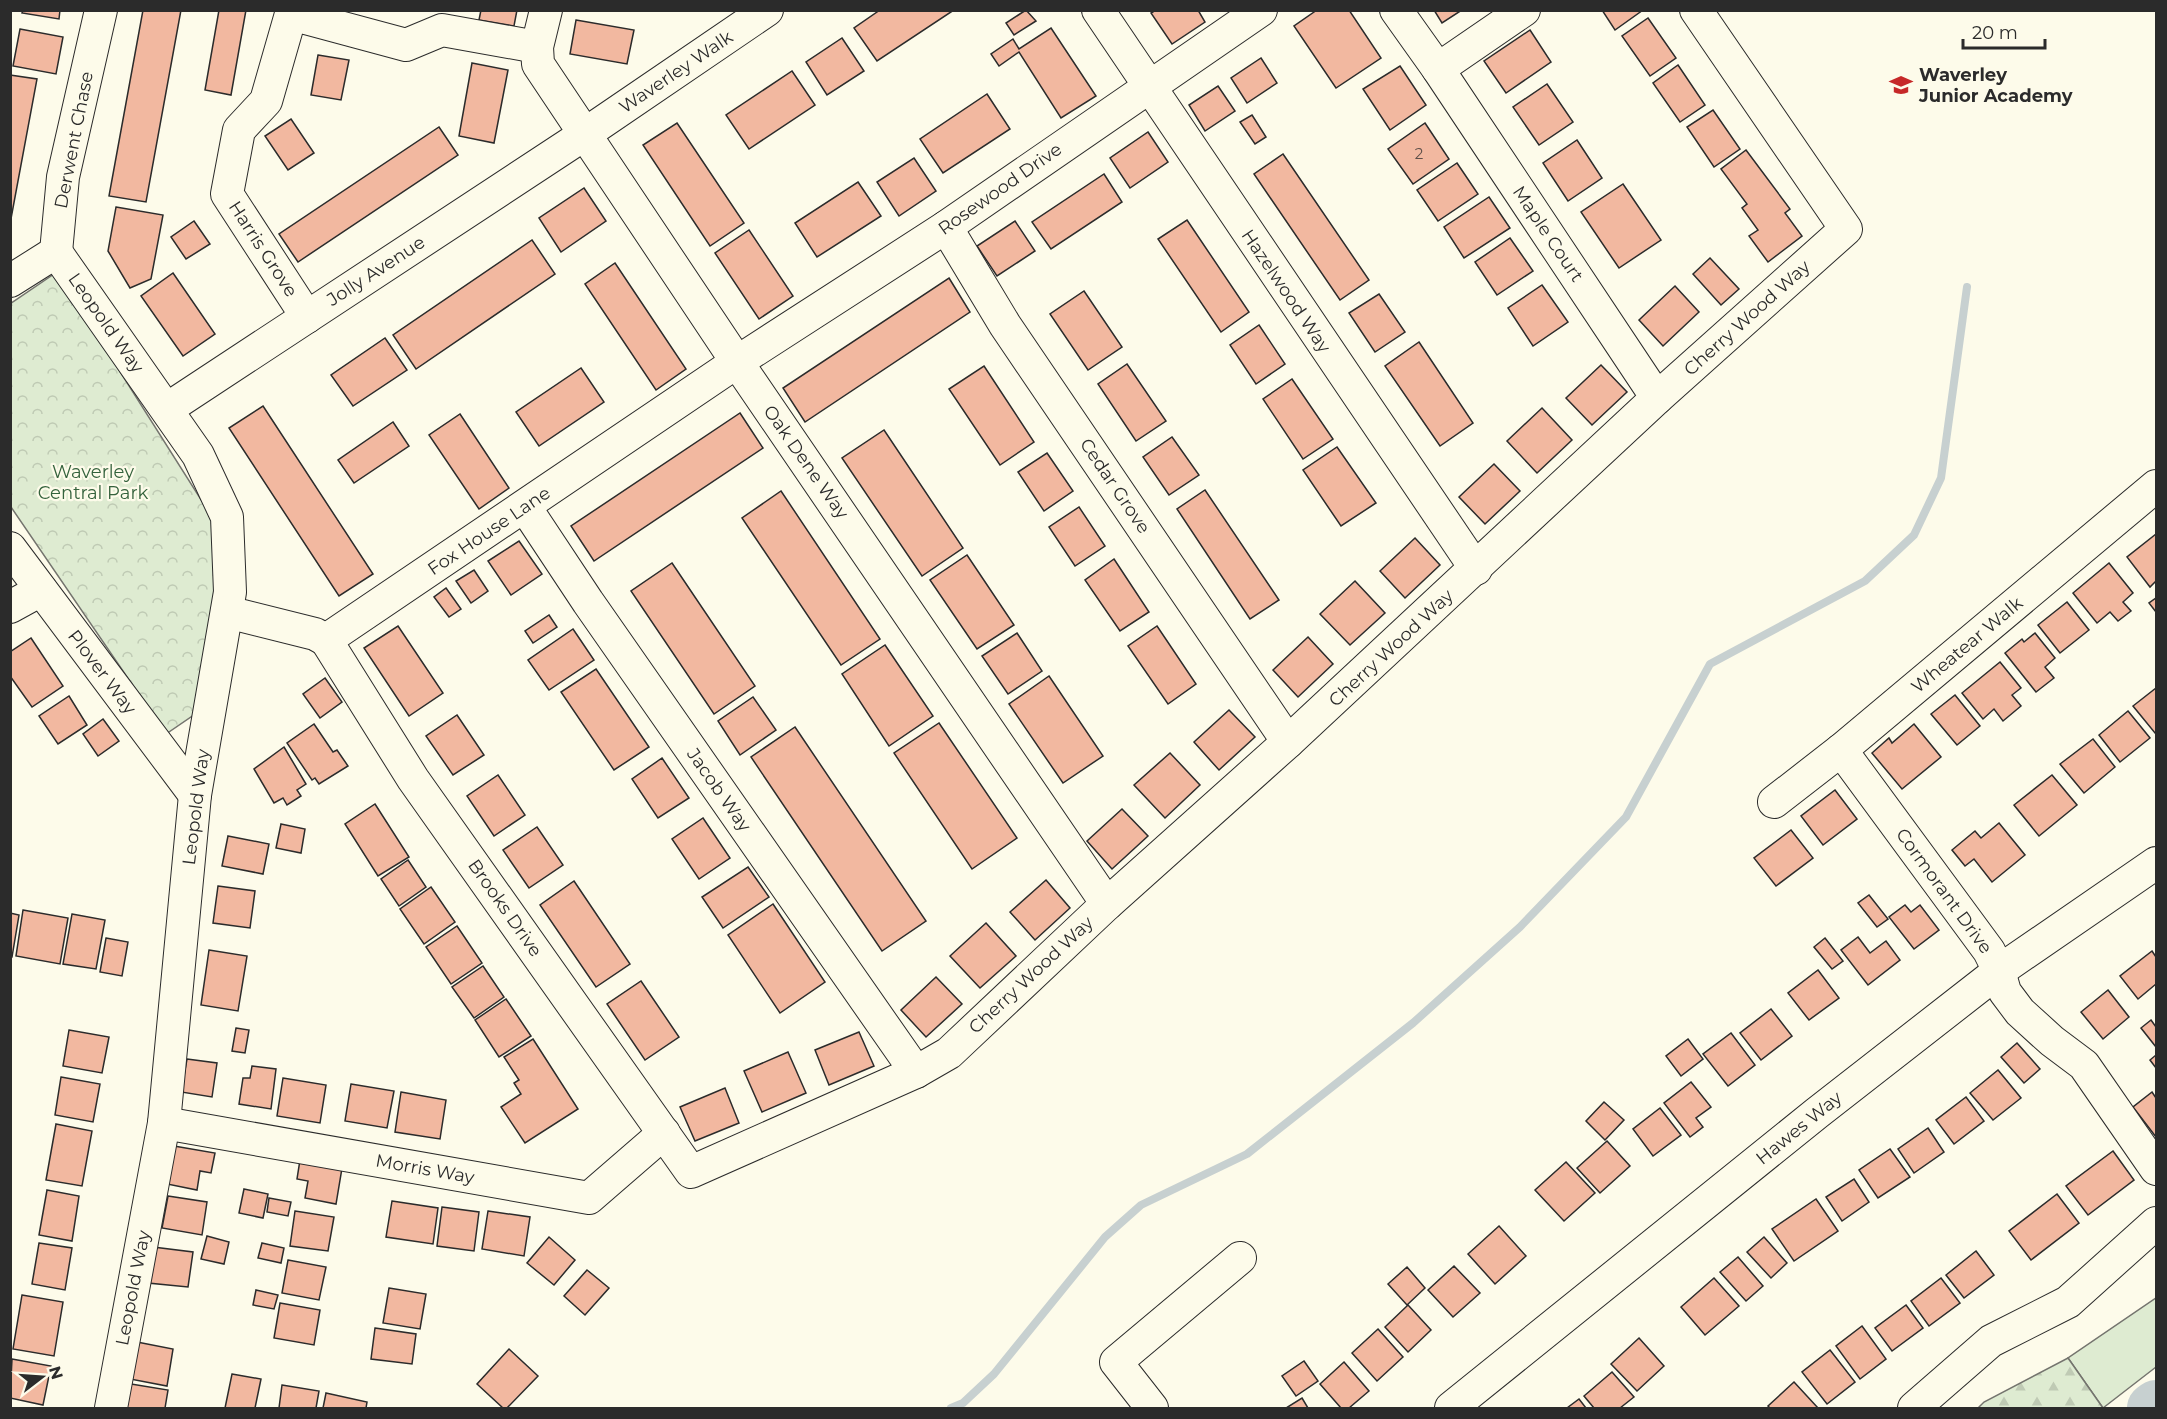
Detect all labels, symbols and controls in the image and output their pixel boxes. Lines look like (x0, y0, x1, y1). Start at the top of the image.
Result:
scale bar (1963, 12, 2046, 50)
text: 20 m (1972, 22, 2018, 44)
street label: Waverley Walk (615, 26, 737, 118)
place label: Waverley Junior Academy (1918, 64, 2073, 107)
street label: Derwent Chase (50, 70, 98, 210)
school or university icon: Waverley Junior Academy (1888, 72, 1914, 98)
street label: Rosewood Drive (934, 138, 1066, 240)
house number: 2 (1415, 144, 1423, 163)
street label: Maple Court (1508, 182, 1588, 286)
street label: Harris Grove (224, 197, 302, 301)
street label: Hazelwood Way (1237, 225, 1336, 357)
street label: Jolly Avenue (322, 231, 429, 311)
street label: Cherry Wood Way (1679, 255, 1815, 380)
street label: Leopold Way (63, 269, 149, 377)
street label: Oak Dene Way (759, 401, 854, 523)
street label: Cedar Grove (1075, 434, 1155, 538)
park label: Waverley Central Park (38, 461, 148, 504)
street label: Fox House Lane (424, 482, 555, 580)
street label: Cherry Wood Way (1324, 585, 1458, 711)
street label: Wheatear Walk (1907, 592, 2027, 698)
street label: Plover Way (63, 625, 141, 719)
street label: Jacob Way (682, 743, 756, 836)
street label: Leopold Way (178, 747, 214, 866)
street label: Cormorant Drive (1891, 824, 1997, 958)
street label: Brooks Drive (463, 855, 547, 961)
street label: Cherry Wood Way (964, 912, 1098, 1038)
street label: Hawes Way (1752, 1087, 1847, 1169)
street label: Morris Way (374, 1149, 476, 1189)
street label: Leopold Way (111, 1228, 155, 1347)
north arrow (12, 1347, 72, 1407)
text: N (45, 1364, 67, 1382)

